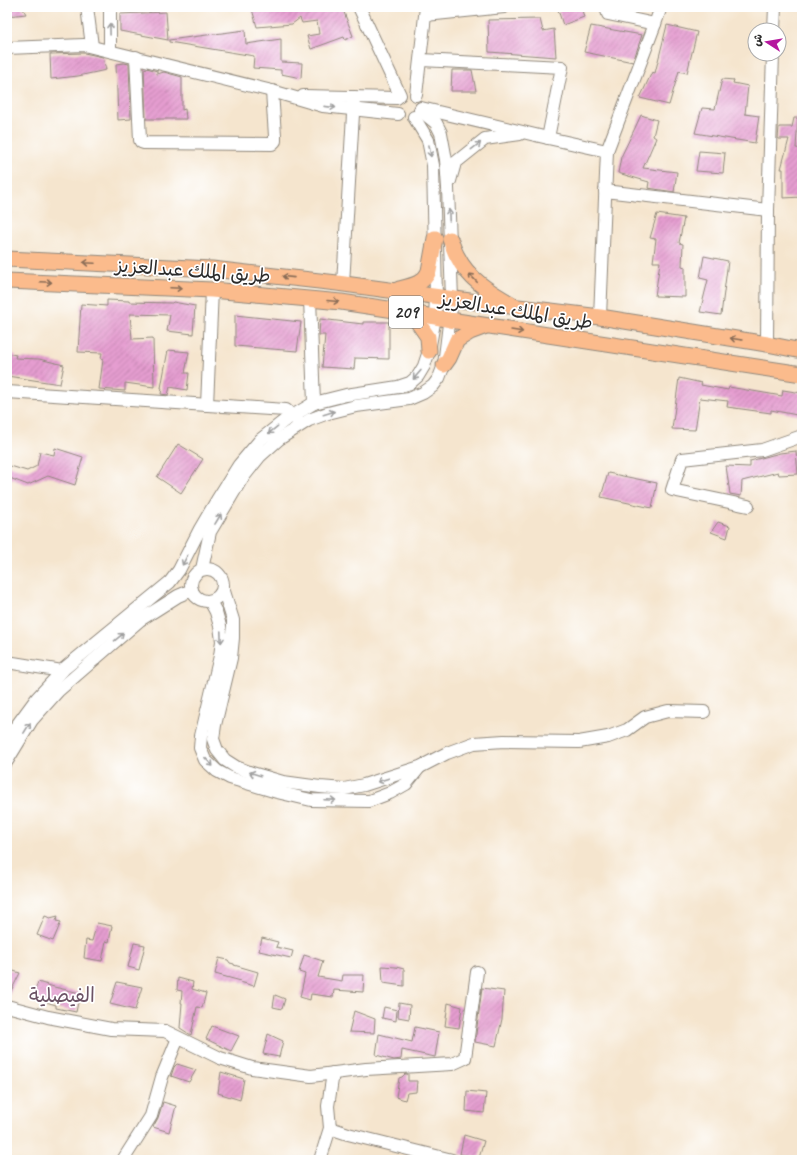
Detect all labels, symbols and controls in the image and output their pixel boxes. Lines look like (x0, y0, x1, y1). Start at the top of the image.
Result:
north arrow (747, 22, 787, 62)
one-way arrow (106, 23, 114, 36)
text: ش (749, 33, 765, 47)
one-way arrow (323, 103, 336, 110)
one-way arrow (471, 141, 482, 150)
one-way arrow (427, 145, 435, 158)
one-way arrow (445, 209, 453, 222)
street label: طريق الملك عبدالعزيز (113, 253, 271, 288)
one-way arrow (83, 259, 96, 267)
one-way arrow (282, 273, 295, 281)
one-way arrow (468, 273, 478, 283)
one-way arrow (39, 279, 52, 286)
one-way arrow (169, 284, 182, 292)
street label: طريق الملك عبدالعزيز (435, 287, 594, 335)
road number: 209 (389, 296, 423, 328)
one-way arrow (326, 297, 339, 305)
one-way arrow (510, 327, 523, 335)
one-way arrow (730, 335, 743, 343)
one-way arrow (413, 370, 422, 380)
one-way arrow (322, 409, 335, 416)
one-way arrow (267, 426, 278, 434)
one-way arrow (214, 513, 222, 525)
one-way arrow (180, 553, 188, 565)
one-way arrow (217, 630, 225, 643)
one-way arrow (114, 632, 125, 641)
one-way arrow (24, 722, 32, 734)
one-way arrow (204, 757, 214, 767)
one-way arrow (249, 770, 262, 777)
one-way arrow (377, 776, 389, 784)
one-way arrow (323, 797, 336, 804)
district label: الفيصلية (29, 983, 95, 1008)

